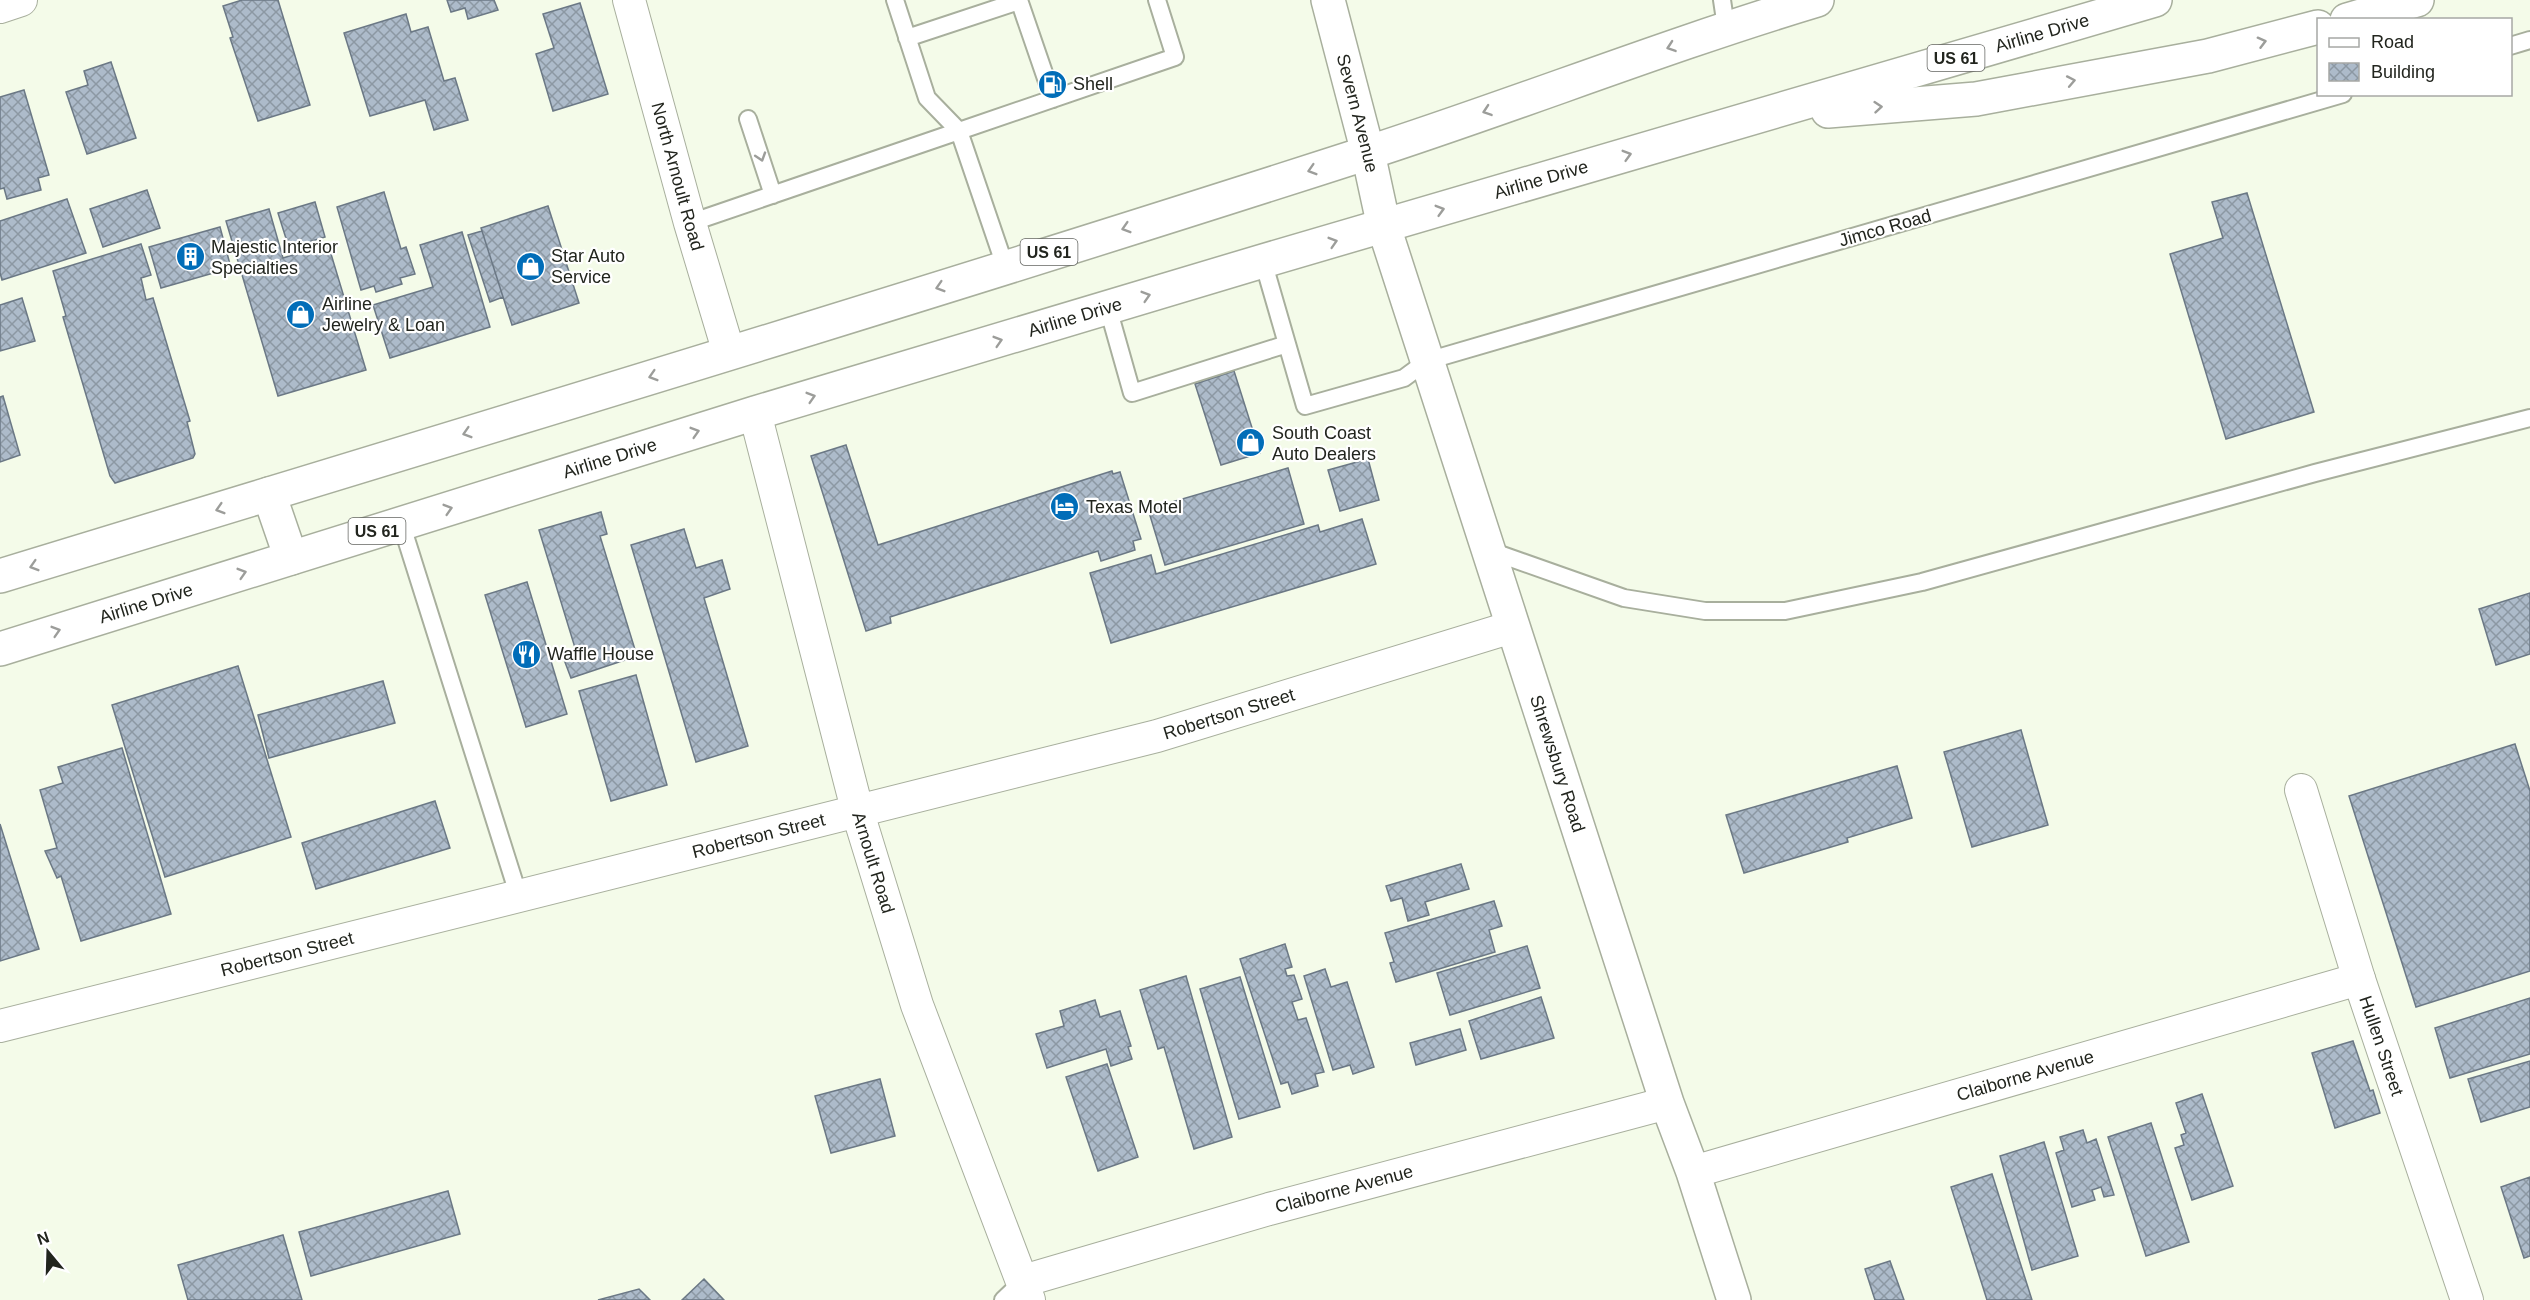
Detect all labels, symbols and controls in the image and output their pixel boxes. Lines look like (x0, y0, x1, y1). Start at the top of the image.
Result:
street label: Airline Drive (1993, 10, 2091, 56)
legend (2317, 18, 2512, 96)
text: Road (2371, 32, 2414, 52)
one-way arrow (2257, 36, 2267, 49)
one-way arrow (1666, 39, 1677, 52)
road number: US 61 (1928, 45, 1984, 71)
street label: Severn Avenue (1333, 52, 1382, 174)
text: Building (2371, 62, 2435, 82)
fuel station icon: Shell (1036, 68, 1068, 100)
place label: Shell (1073, 74, 1113, 94)
one-way arrow (2066, 75, 2076, 88)
street label: North Arnoult Road (647, 100, 708, 253)
one-way arrow (1874, 101, 1883, 114)
one-way arrow (1482, 104, 1493, 117)
one-way arrow (1621, 150, 1632, 162)
one-way arrow (753, 151, 766, 162)
street label: Airline Drive (1492, 156, 1590, 203)
one-way arrow (1307, 163, 1318, 175)
one-way arrow (1434, 205, 1445, 217)
street label: Jimco Road (1837, 205, 1933, 251)
one-way arrow (1121, 221, 1132, 233)
place label: Majestic Interior Specialties (211, 237, 338, 278)
one-way arrow (1327, 237, 1338, 249)
road number: US 61 (1020, 239, 1078, 265)
building icon: Majestic Interior Specialties (174, 241, 206, 273)
place label: Star Auto Service (551, 246, 625, 287)
shop icon: Star Auto Service (514, 250, 546, 282)
one-way arrow (935, 279, 946, 292)
one-way arrow (1140, 291, 1151, 303)
place label: Airline Jewelry & Loan (322, 294, 445, 335)
street label: Airline Drive (1026, 294, 1124, 341)
shop icon: Airline Jewelry & Loan (285, 298, 317, 330)
one-way arrow (992, 336, 1003, 348)
one-way arrow (649, 369, 659, 381)
one-way arrow (805, 392, 816, 404)
place label: South Coast Auto Dealers (1272, 423, 1376, 464)
one-way arrow (462, 426, 473, 438)
one-way arrow (689, 427, 700, 439)
shop icon: South Coast Auto Dealers (1235, 427, 1267, 459)
street label: Airline Drive (561, 434, 659, 482)
hotel icon: Texas Motel (1049, 491, 1081, 523)
place label: Texas Motel (1086, 497, 1182, 517)
one-way arrow (215, 502, 226, 514)
one-way arrow (442, 504, 453, 516)
road number: US 61 (348, 518, 406, 544)
one-way arrow (29, 559, 40, 571)
one-way arrow (236, 568, 247, 580)
street label: Airline Drive (97, 579, 195, 627)
one-way arrow (50, 626, 61, 638)
restaurant icon: Waffle House (510, 638, 542, 670)
place label: Waffle House (547, 644, 654, 664)
street label: Robertson Street (1161, 684, 1297, 743)
street label: Shrewsbury Road (1526, 693, 1589, 835)
street label: Arnoult Road (848, 809, 898, 916)
street label: Robertson Street (690, 810, 827, 862)
street label: Robertson Street (219, 928, 356, 980)
street label: Hullen Street (2355, 993, 2408, 1098)
street label: Claiborne Avenue (1954, 1046, 2096, 1105)
street label: Claiborne Avenue (1273, 1161, 1415, 1217)
north arrow (18, 1222, 78, 1282)
text: N (35, 1228, 52, 1248)

